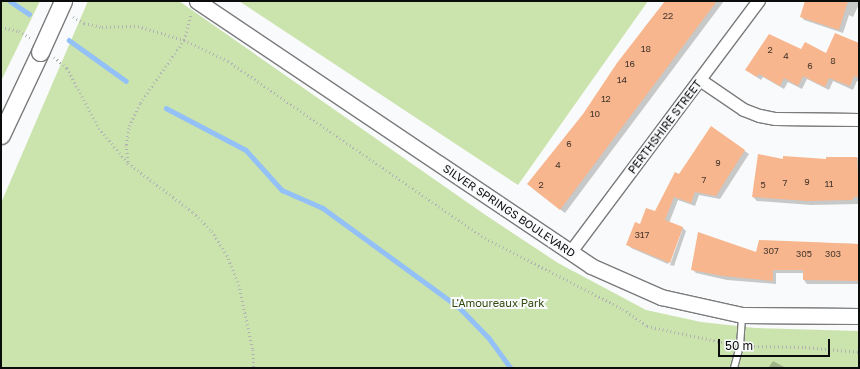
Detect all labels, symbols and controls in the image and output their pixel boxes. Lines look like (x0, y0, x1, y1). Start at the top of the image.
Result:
house number: 22 (663, 11, 673, 21)
house number: 18 (641, 44, 651, 54)
house number: 2 (767, 45, 773, 55)
house number: 4 (783, 51, 789, 61)
house number: 8 (830, 56, 836, 66)
house number: 16 (625, 59, 635, 69)
house number: 6 (807, 61, 813, 71)
house number: 14 (617, 75, 627, 85)
street label: PERTHSHIRE STREET (625, 78, 705, 176)
house number: 12 (601, 94, 611, 104)
house number: 10 (590, 109, 600, 119)
house number: 6 (566, 139, 572, 149)
house number: 9 (715, 158, 721, 168)
house number: 4 (555, 160, 561, 170)
street label: SILVER SPRINGS BOULEVARD (440, 162, 578, 260)
house number: 7 (702, 175, 706, 185)
house number: 9 (804, 177, 810, 187)
house number: 7 (783, 178, 787, 188)
house number: 11 (825, 179, 833, 189)
house number: 2 (538, 180, 544, 190)
house number: 5 (760, 180, 766, 190)
house number: 317 (635, 230, 649, 240)
house number: 307 (763, 246, 779, 256)
house number: 305 (796, 249, 812, 259)
house number: 303 (825, 249, 841, 259)
park label: L'Amoureaux Park (451, 296, 545, 310)
scale bar (720, 331, 832, 357)
text: 50 m (725, 338, 753, 353)

